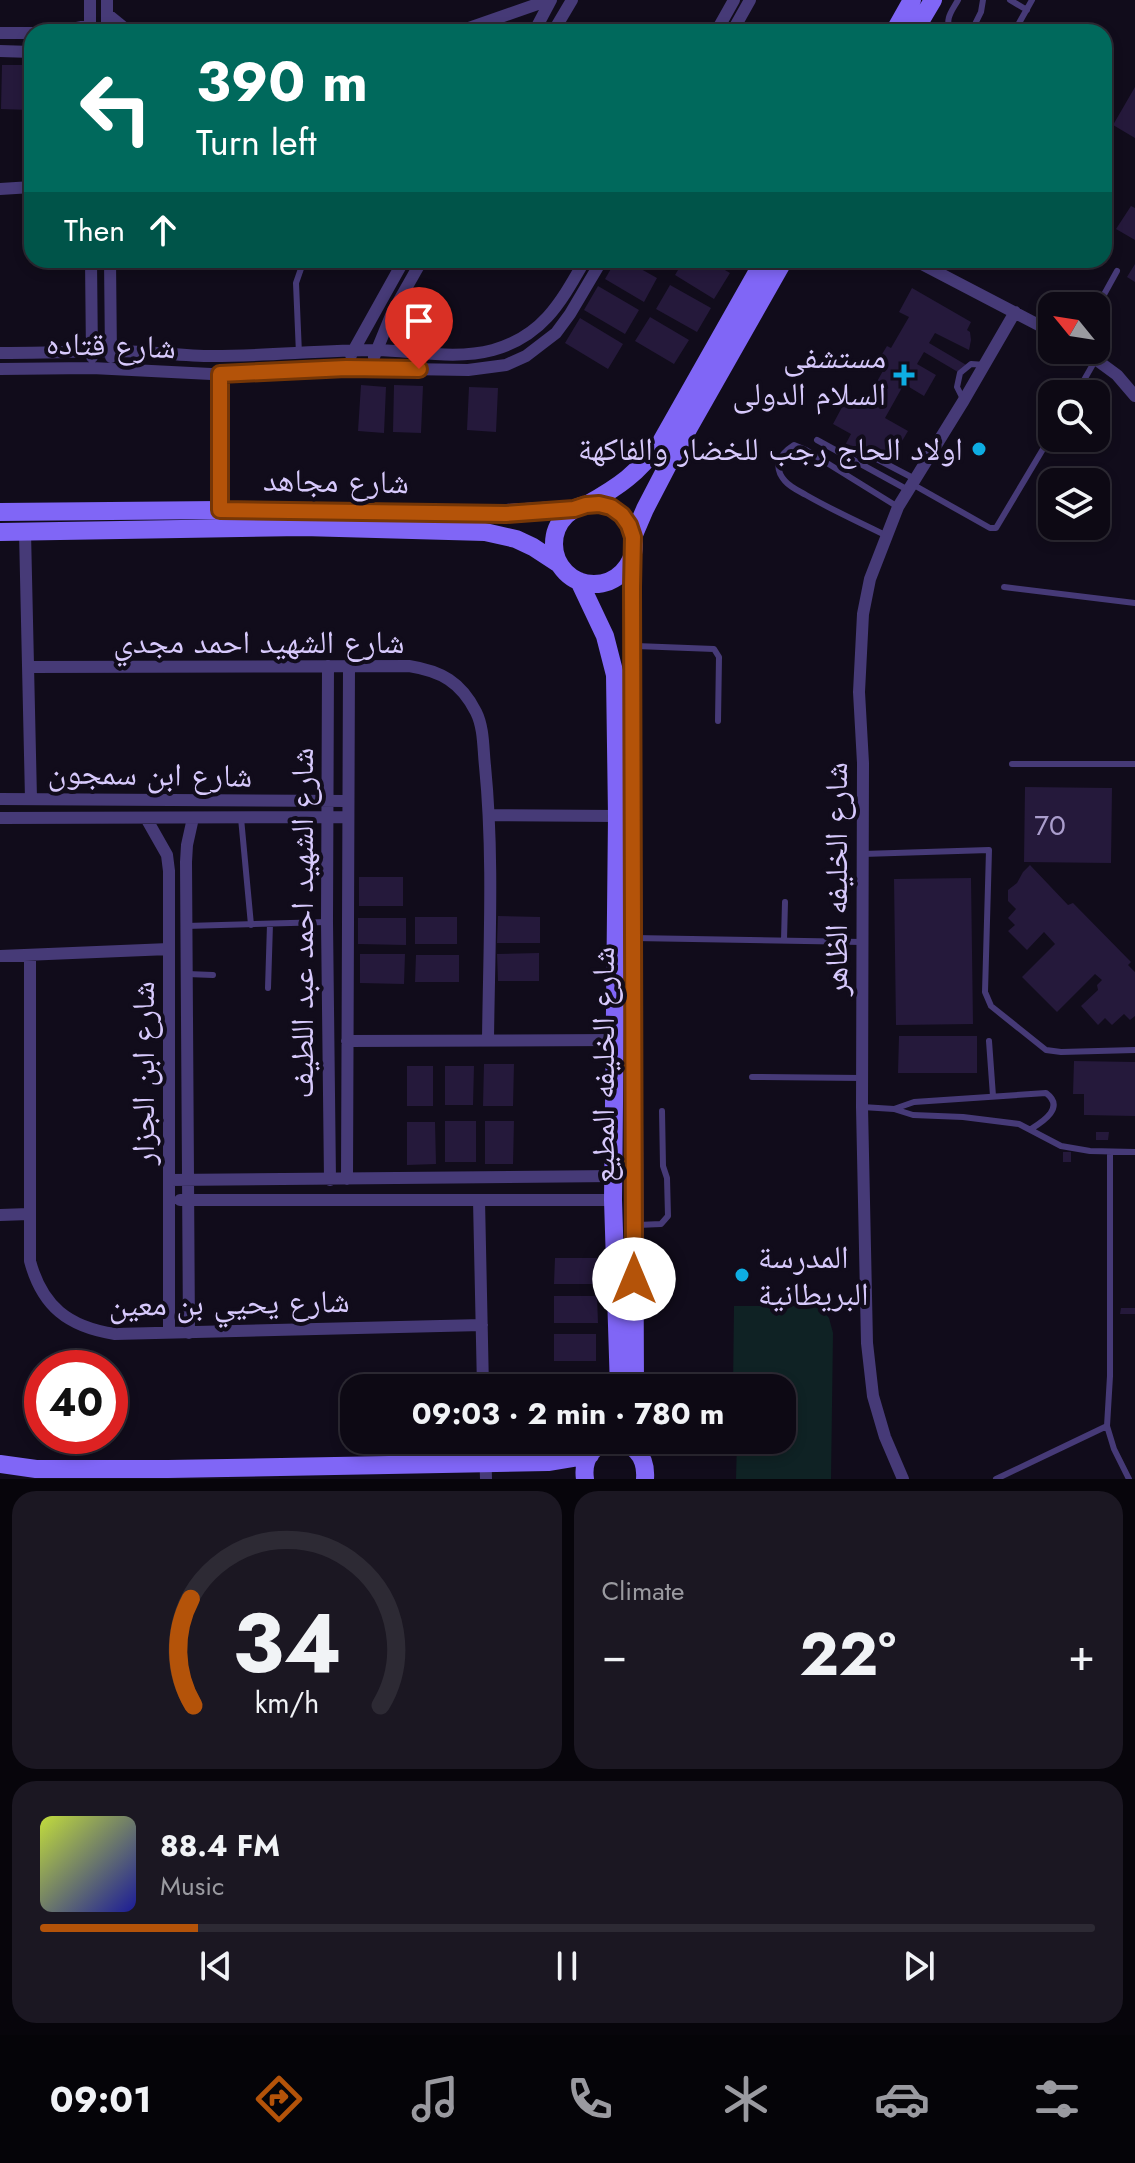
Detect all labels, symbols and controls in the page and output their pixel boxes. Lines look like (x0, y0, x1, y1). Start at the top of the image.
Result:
text: 390 m (196, 41, 368, 122)
icon: left (64, 56, 168, 160)
text: Turn left (196, 116, 317, 168)
icon: ahead (141, 208, 185, 252)
text: Then (64, 209, 125, 252)
pin (385, 287, 453, 369)
north arrow (1038, 292, 1110, 364)
map controls (1038, 292, 1110, 540)
icon: arrive (397, 299, 441, 343)
street label: شارع قتاده (45, 320, 177, 370)
place label: مستشفى السلام الدولى (732, 334, 886, 417)
marker: مستشفى السلام الدولى (893, 364, 915, 386)
button: search (1038, 380, 1110, 452)
place label: اولاد الحاج رجب للخضار والفاكهة (578, 426, 963, 472)
marker: اولاد الحاج رجب للخضار والفاكهة (970, 440, 988, 458)
street label: شارع مجاهد (263, 457, 409, 505)
button: layers (1038, 468, 1110, 540)
street label: شارع الشهيد احمد مجدي (113, 619, 405, 667)
street label: شارع الشهيد احمد عبد اللطيف (279, 748, 325, 1098)
street label: شارع ابن سمجون (47, 749, 253, 799)
street label: شارع الخليفه الظاهر (813, 762, 859, 997)
house number: 70 (1034, 805, 1066, 846)
street label: شارع الخليفه المطيع (580, 947, 626, 1183)
street label: شارع ابن الجزار (120, 981, 166, 1166)
place label: المدرسة البريطانية (758, 1234, 869, 1317)
position arrow (592, 1237, 676, 1321)
marker: المدرسة البريطانية (733, 1266, 751, 1284)
street label: شارع يحيي بن معين (108, 1278, 350, 1330)
speed limit sign: 40 (24, 1350, 128, 1454)
text: 09:03 · 2 min · 780 m (412, 1392, 724, 1435)
text: Climate (602, 1572, 684, 1610)
text: 34 (232, 1583, 342, 1703)
text: 22° (799, 1611, 896, 1698)
text: − (602, 1623, 627, 1687)
text: + (1068, 1623, 1095, 1687)
text: km/h (254, 1682, 319, 1724)
text: 88.4 FM (160, 1824, 280, 1867)
text: Music (160, 1867, 224, 1905)
icon: previous (194, 1944, 238, 1988)
icon: pause (545, 1944, 589, 1988)
icon: next (897, 1944, 941, 1988)
icon: directions (251, 2071, 307, 2127)
icon: music (407, 2071, 463, 2127)
icon: phone (562, 2071, 618, 2127)
icon: climate (718, 2071, 774, 2127)
icon: car (874, 2071, 930, 2127)
icon: filters (1029, 2071, 1085, 2127)
text: 09:01 (50, 2073, 151, 2125)

